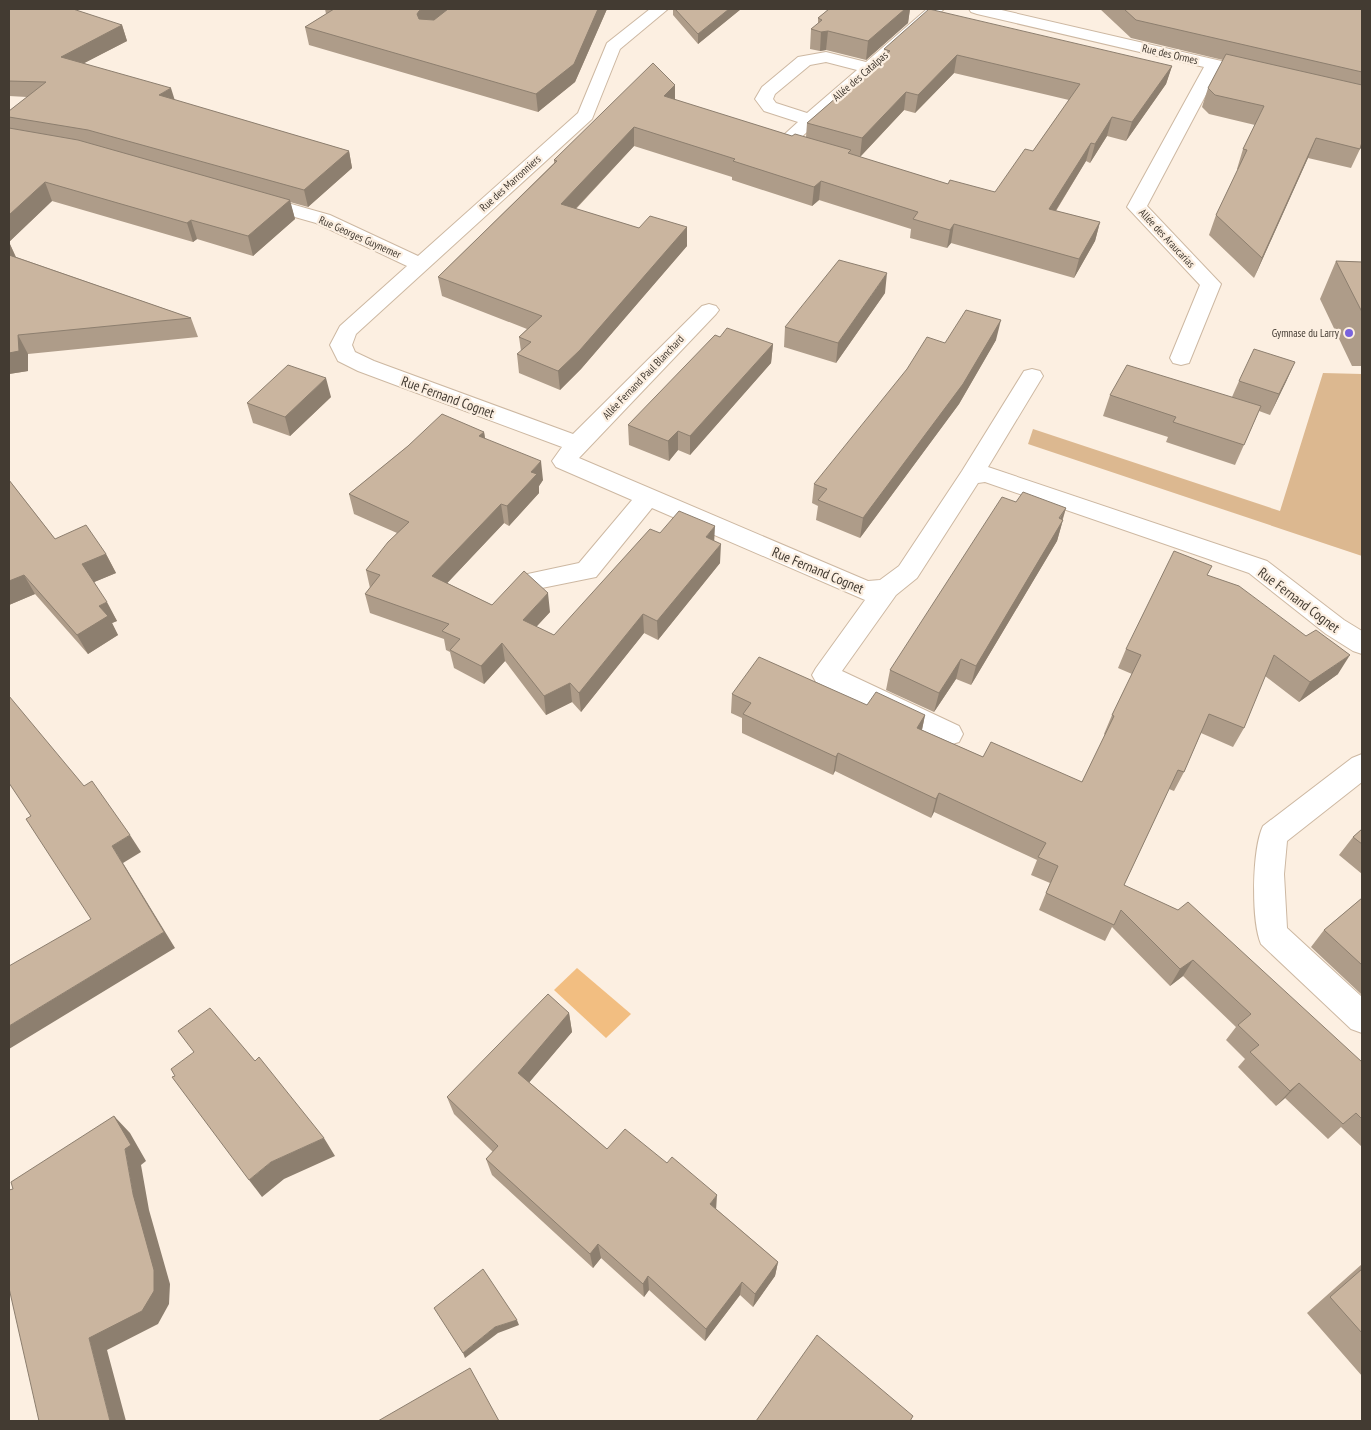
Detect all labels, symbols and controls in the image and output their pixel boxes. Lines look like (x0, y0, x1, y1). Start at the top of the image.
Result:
street label: Rue des Ormes (1141, 41, 1199, 67)
street label: Allée des Catalpas (829, 48, 891, 104)
street label: Rue des Marronniers (476, 152, 544, 214)
street label: Allée des Araucarias (1136, 205, 1198, 271)
street label: Rue Georges Guynemer (317, 213, 403, 261)
place label: Gymnase du Larry (1272, 326, 1340, 340)
marker: Gymnase du Larry (1343, 327, 1355, 339)
street label: Allée Fernand Paul Blanchard (599, 332, 687, 422)
street label: Rue Fernand Cognet (399, 372, 497, 422)
street label: Rue Fernand Cognet (769, 543, 867, 597)
street label: Rue Fernand Cognet (1255, 563, 1344, 637)

